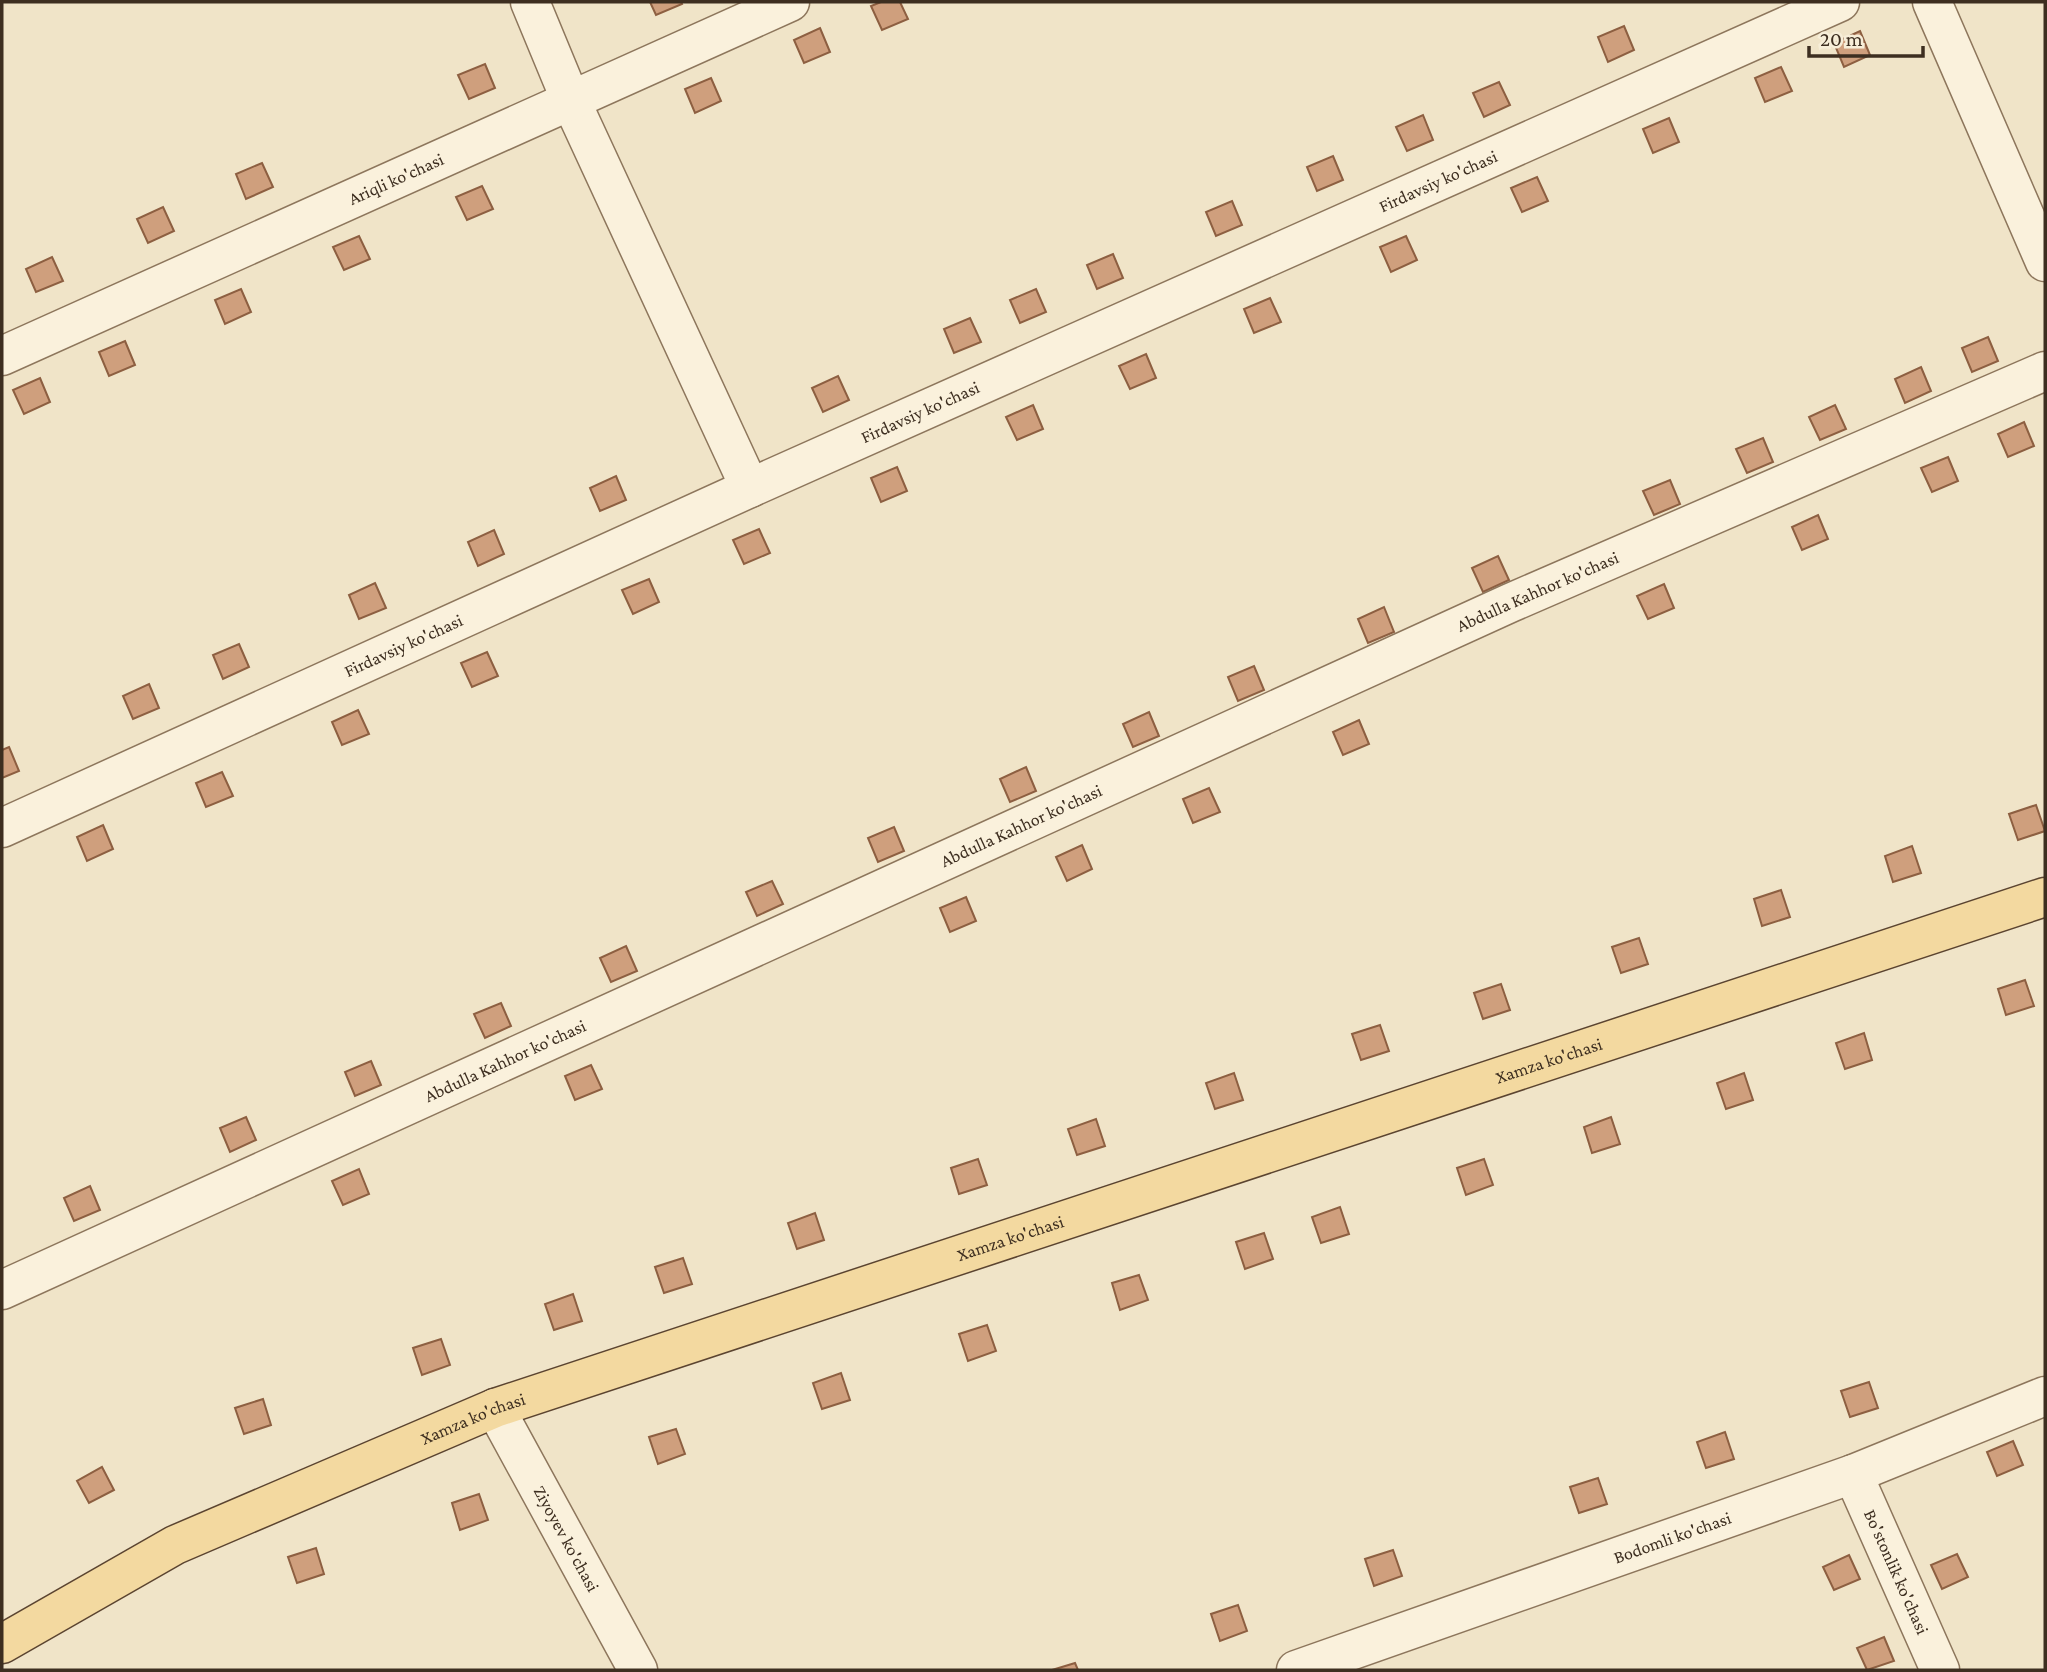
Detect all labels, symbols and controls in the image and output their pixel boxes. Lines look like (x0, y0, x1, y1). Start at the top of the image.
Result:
scale bar (1809, 14, 1923, 58)
text: 20 m (1820, 27, 1863, 51)
street label: Firdavsiy ko'chasi (1376, 146, 1501, 216)
street label: Ariqli ko'chasi (345, 149, 447, 209)
street label: Firdavsiy ko'chasi (858, 377, 983, 447)
street label: Abdulla Kahhor ko'chasi (1453, 547, 1622, 636)
street label: Firdavsiy ko'chasi (341, 610, 466, 681)
street label: Abdulla Kahhor ko'chasi (937, 780, 1105, 871)
street label: Abdulla Kahhor ko'chasi (421, 1015, 589, 1106)
street label: Xamza ko'chasi (1493, 1034, 1605, 1087)
street label: Xamza ko'chasi (954, 1211, 1066, 1265)
street label: Xamza ko'chasi (418, 1389, 528, 1449)
street label: Ziyoyev ko'chasi (529, 1482, 603, 1595)
street label: Bo'stonlik ko'chasi (1860, 1506, 1933, 1638)
street label: Bodomli ko'chasi (1611, 1508, 1734, 1567)

